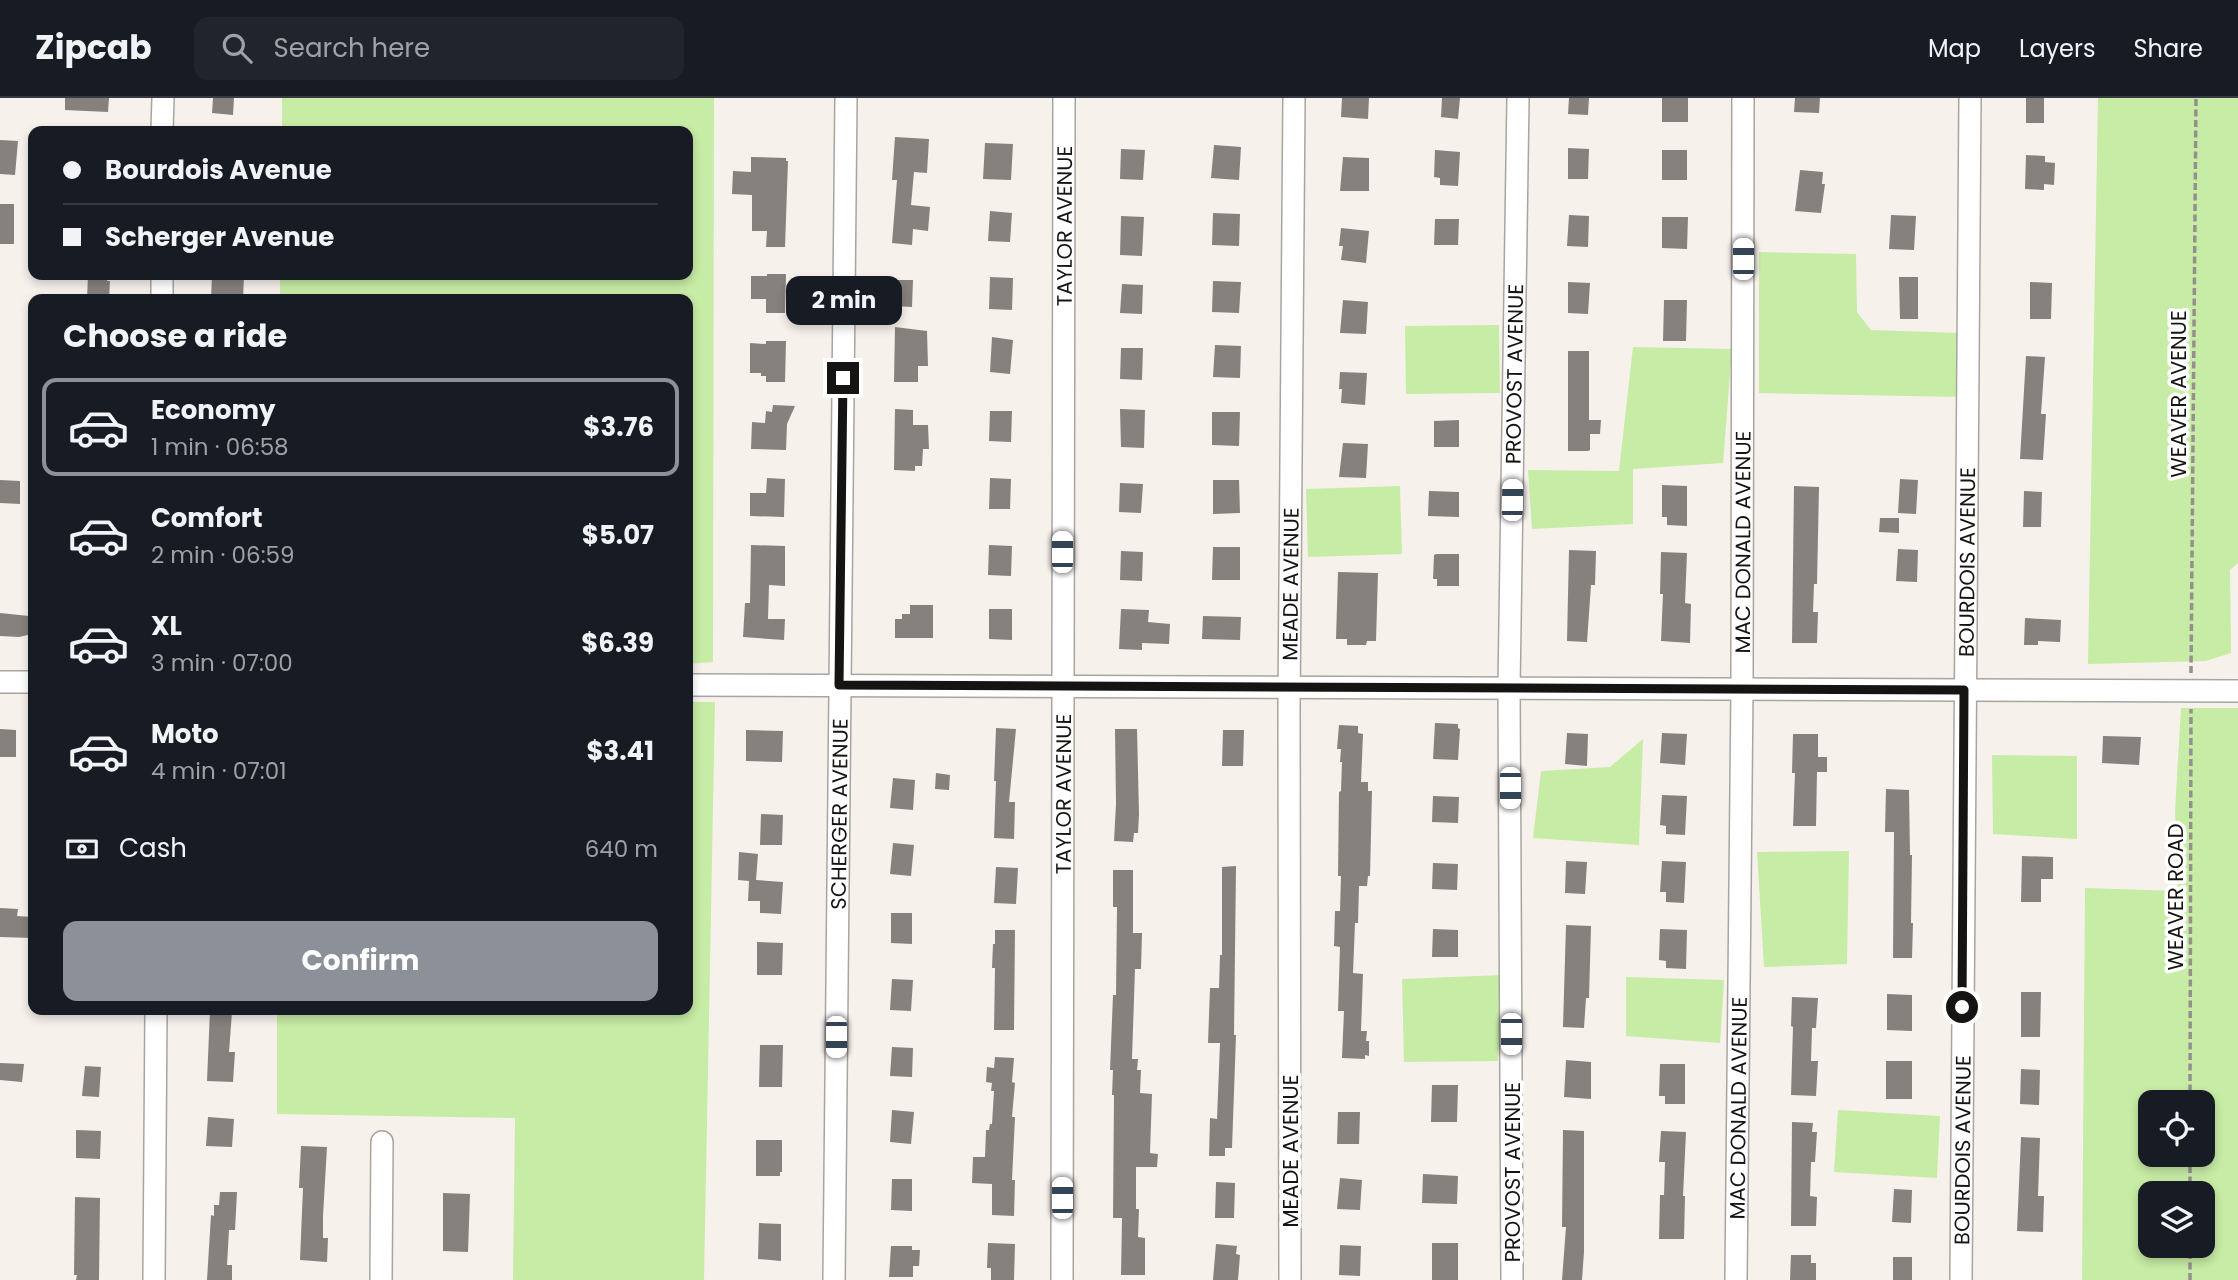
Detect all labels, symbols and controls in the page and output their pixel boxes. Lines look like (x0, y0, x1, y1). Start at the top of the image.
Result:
search box (194, 17, 684, 80)
text: Zipcab (35, 24, 152, 71)
icon: search (218, 29, 256, 67)
text: Search here (274, 30, 430, 66)
text: Map (1928, 32, 1981, 65)
text: Layers (2019, 32, 2095, 65)
text: Share (2133, 32, 2203, 65)
street label: TAYLOR AVENUE (1049, 146, 1078, 306)
text: Bourdois Avenue (105, 152, 332, 188)
text: Scherger Avenue (105, 219, 334, 255)
car (1733, 238, 1754, 280)
callout: 2 min (785, 276, 901, 326)
text: 2 min (812, 284, 876, 316)
street label: PROVOST AVENUE (1498, 284, 1530, 464)
street label: WEAVER AVENUE (2164, 310, 2193, 478)
text: Choose a ride (63, 313, 287, 358)
route end (827, 362, 859, 394)
text: Economy (151, 392, 275, 428)
icon: car (67, 396, 130, 459)
text: $3.76 (583, 409, 654, 445)
text: 1 min · 06:58 (151, 431, 289, 463)
street label: MAC DONALD AVENUE (1728, 431, 1757, 653)
street label: BOURDOIS AVENUE (1951, 467, 1982, 657)
car (1502, 479, 1523, 521)
text: Comfort (151, 500, 263, 536)
icon: car (67, 504, 130, 567)
street label: MEADE AVENUE (1275, 507, 1305, 661)
text: $5.07 (582, 517, 654, 553)
car (1052, 531, 1073, 573)
text: 2 min · 06:59 (151, 539, 294, 571)
text: XL (151, 608, 182, 644)
icon: car (67, 612, 130, 675)
text: $6.39 (581, 625, 654, 661)
text: 3 min · 07:00 (151, 647, 293, 679)
street label: TAYLOR AVENUE (1048, 714, 1077, 874)
text: Moto (151, 716, 219, 752)
street label: SCHERGER AVENUE (823, 718, 854, 910)
icon: car (67, 720, 130, 783)
text: $3.41 (586, 733, 654, 769)
text: 4 min · 07:01 (151, 755, 287, 787)
car (1500, 767, 1521, 809)
street label: WEAVER ROAD (2161, 823, 2190, 971)
icon: cash (63, 830, 101, 868)
text: Cash (119, 830, 187, 866)
text: 640 m (585, 833, 658, 865)
button: Confirm (63, 921, 658, 1001)
route start (1946, 991, 1978, 1023)
street label: MAC DONALD AVENUE (1722, 996, 1753, 1220)
car (1501, 1013, 1522, 1055)
car (826, 1016, 847, 1058)
street label: BOURDOIS AVENUE (1947, 1055, 1977, 1245)
street label: MEADE AVENUE (1276, 1074, 1305, 1228)
street label: PROVOST AVENUE (1498, 1082, 1527, 1262)
map controls (2138, 1090, 2215, 1258)
button: locate (2138, 1090, 2215, 1167)
car (1052, 1177, 1073, 1219)
button: layers (2138, 1181, 2215, 1258)

